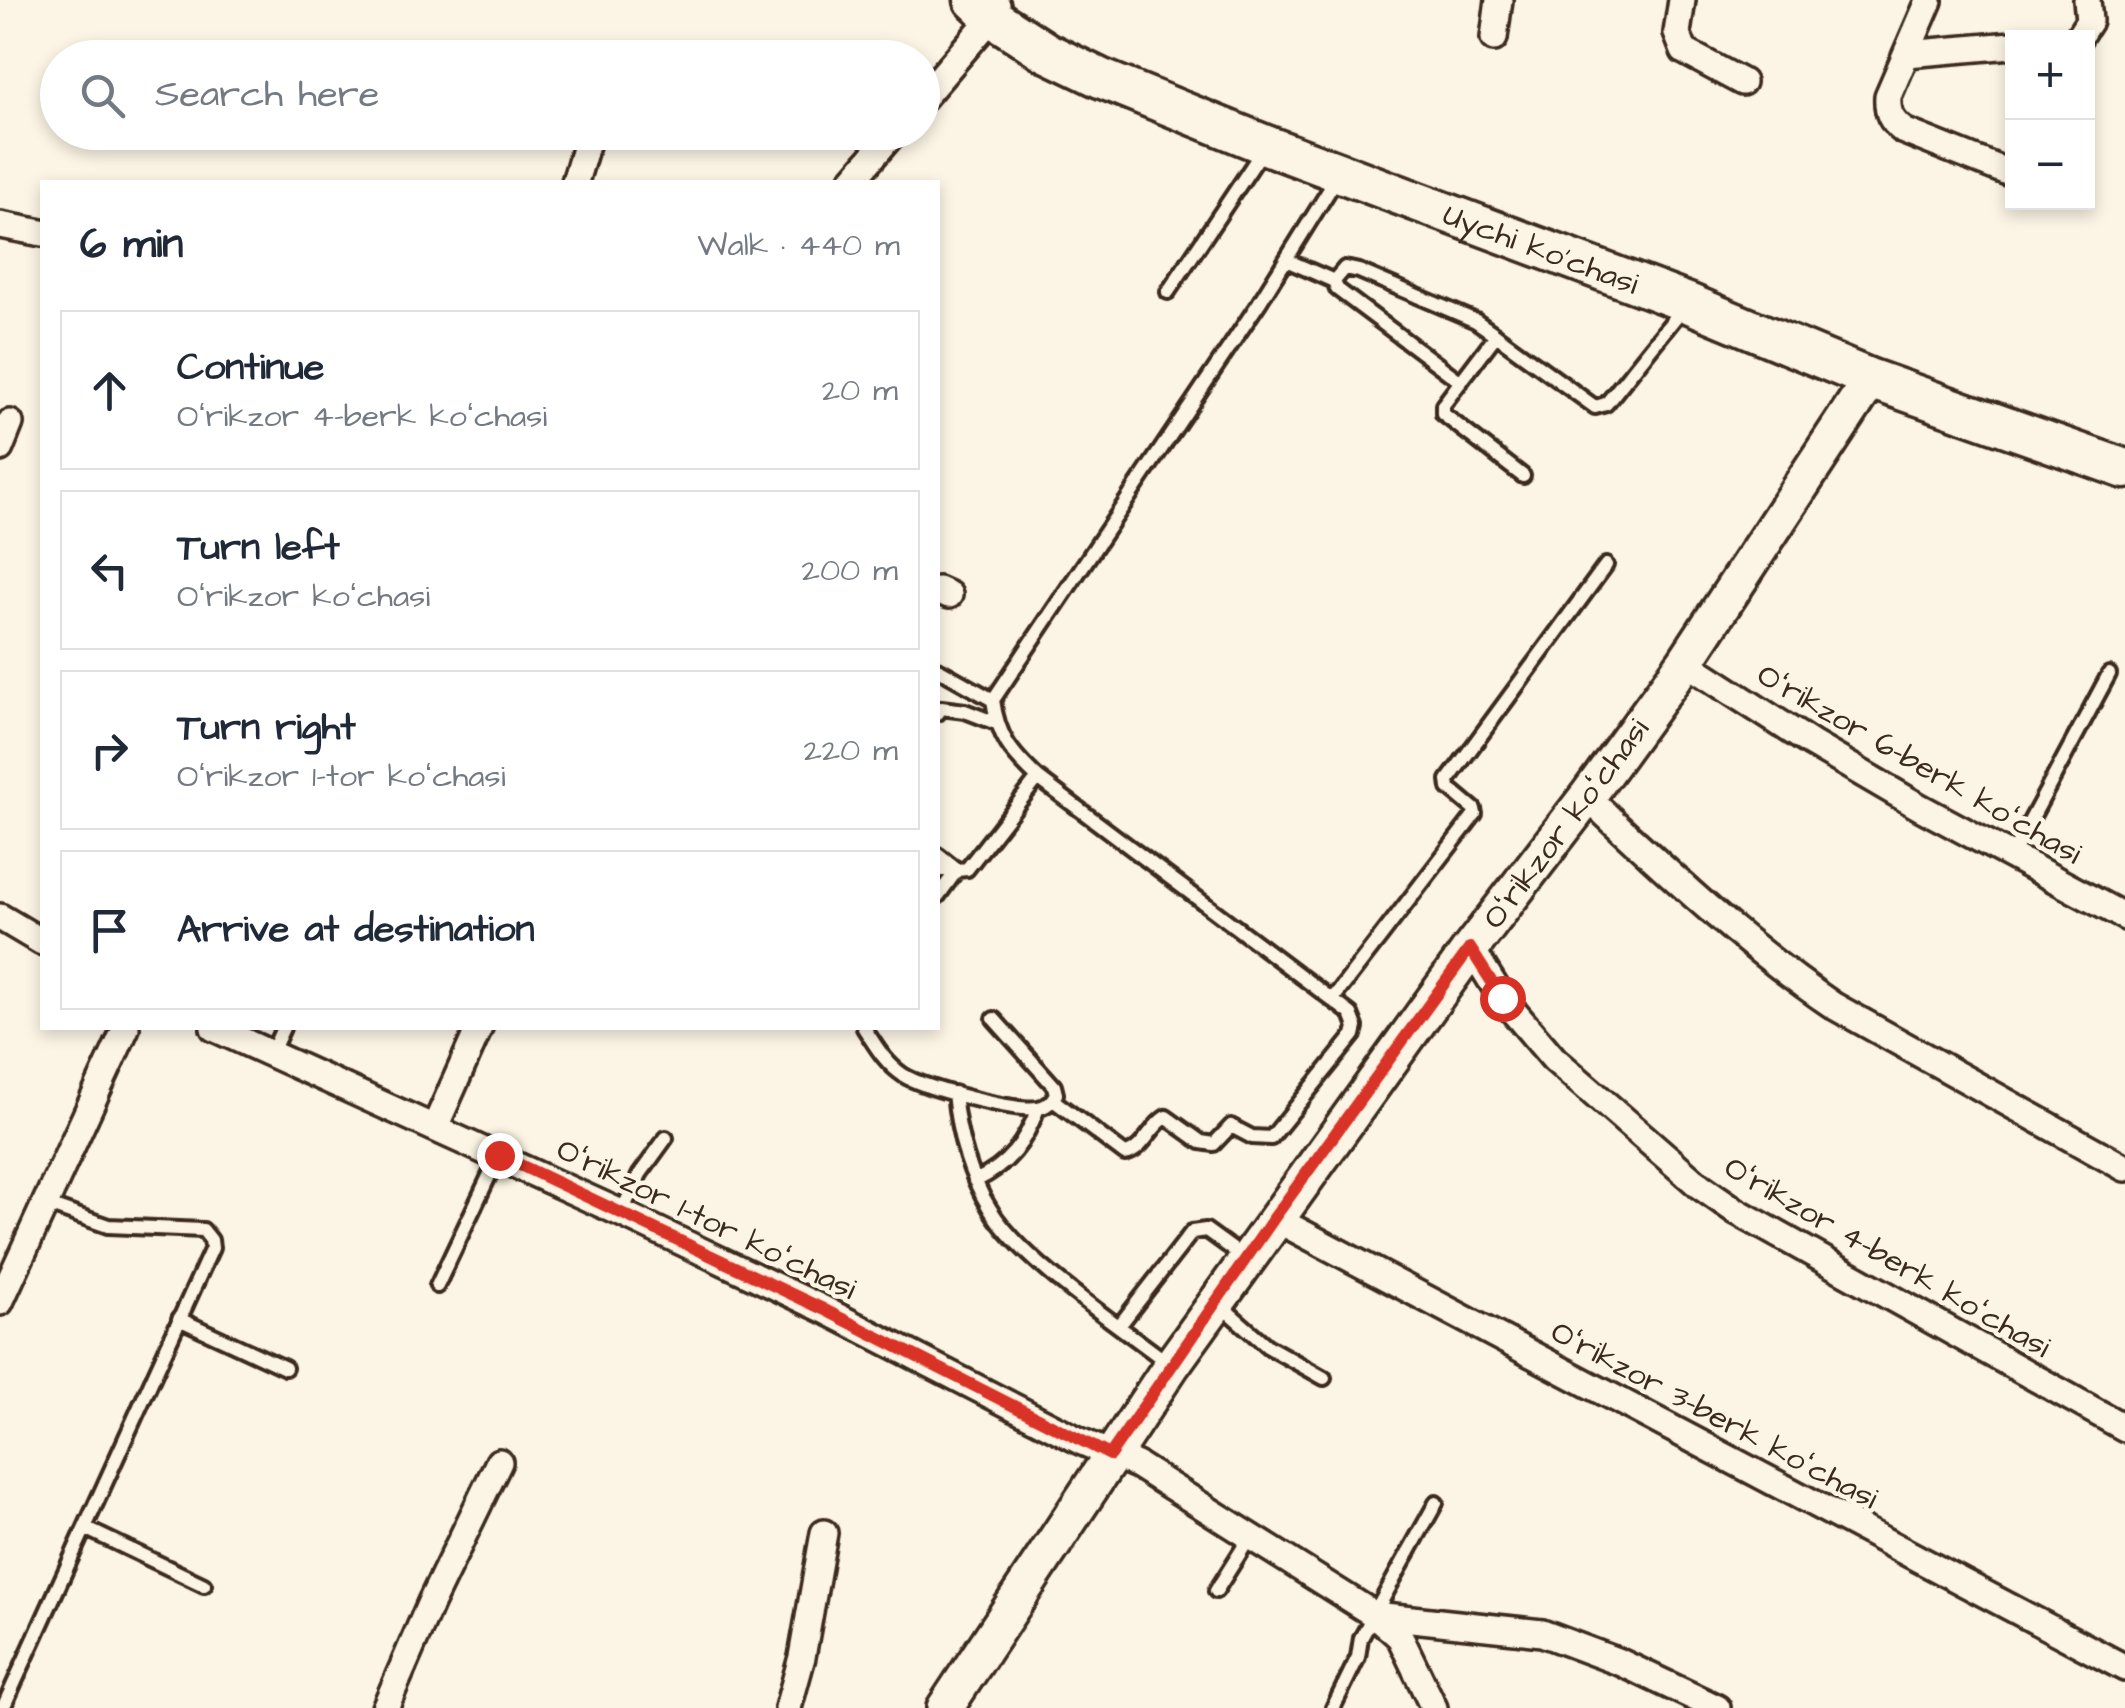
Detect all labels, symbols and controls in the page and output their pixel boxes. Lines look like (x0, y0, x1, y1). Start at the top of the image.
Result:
map controls (2005, 30, 2095, 210)
button: + (2005, 30, 2095, 120)
search box (40, 40, 940, 150)
icon: search (75, 68, 130, 123)
text: Search here (155, 69, 379, 121)
button: − (2005, 120, 2095, 210)
street label: Uychi ko'chasi (1437, 192, 1645, 307)
text: 6 min (80, 216, 183, 274)
text: Walk · 440 m (697, 223, 900, 268)
text: Continue (177, 342, 324, 394)
icon: ahead (82, 363, 137, 418)
text: 20 m (822, 368, 898, 413)
text: Oʻrikzor 4-berk koʻchasi (177, 394, 547, 439)
text: Turn left (177, 522, 340, 574)
icon: left (82, 543, 137, 598)
text: 200 m (802, 548, 898, 593)
text: Oʻrikzor koʻchasi (177, 574, 430, 619)
street label: Oʻrikzor 6-berk koʻchasi (1748, 653, 2090, 876)
text: Turn right (177, 702, 356, 754)
street label: Oʻrikzor koʻchasi (1472, 709, 1660, 938)
icon: right (82, 723, 137, 778)
text: 220 m (803, 728, 898, 773)
text: Oʻrikzor 1-tor koʻchasi (177, 754, 506, 799)
icon: arrive (82, 903, 137, 958)
text: Arrive at destination (177, 904, 534, 956)
route start (1480, 976, 1526, 1022)
street label: Oʻrikzor 1-tor koʻchasi (549, 1127, 864, 1312)
route end (477, 1133, 523, 1179)
street label: Oʻrikzor 4-berk koʻchasi (1716, 1145, 2059, 1369)
street label: Oʻrikzor 3-berk koʻchasi (1543, 1310, 1886, 1521)

